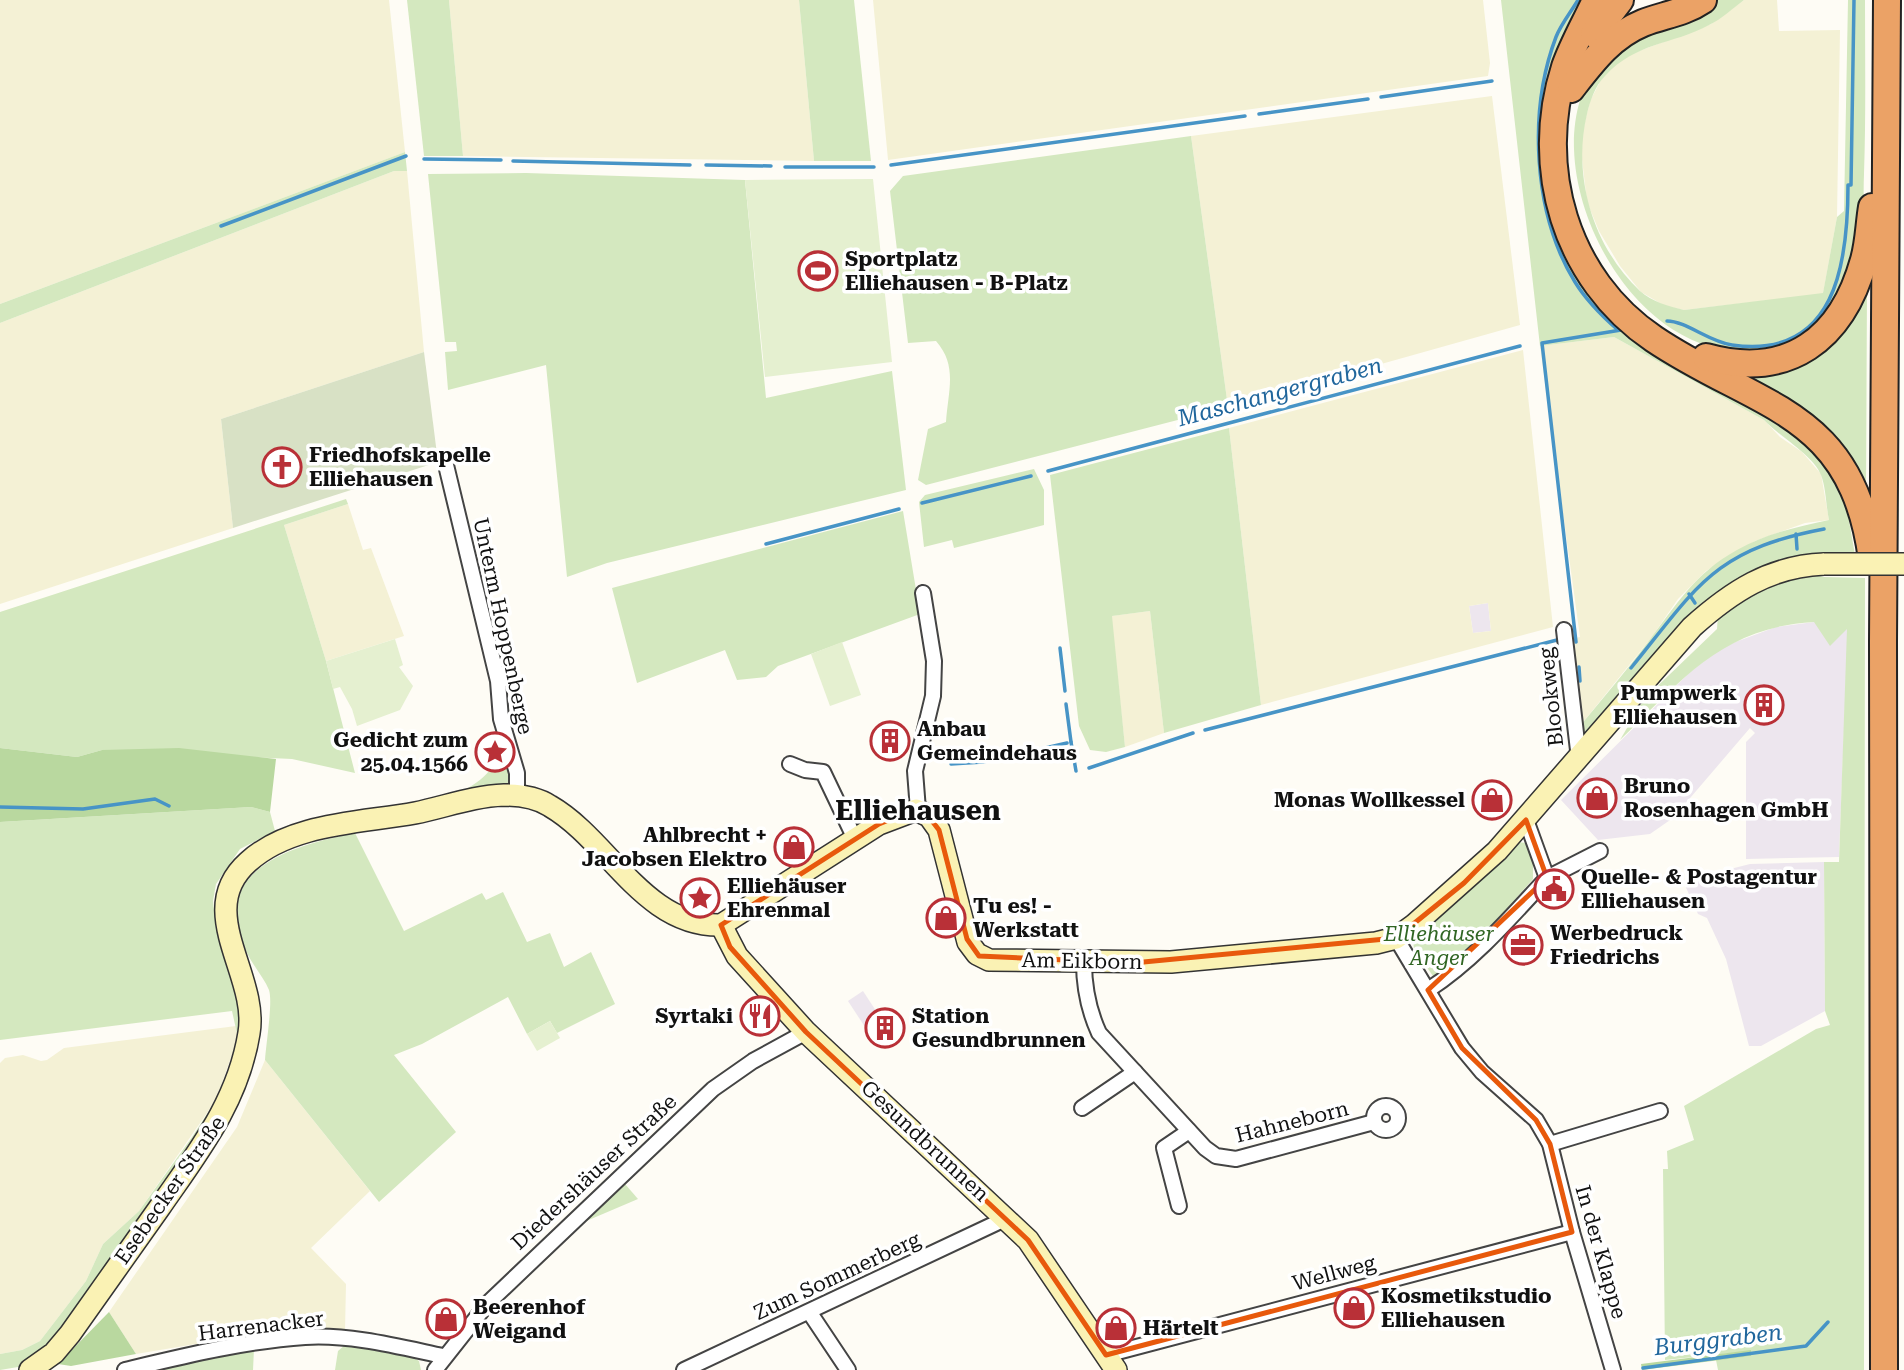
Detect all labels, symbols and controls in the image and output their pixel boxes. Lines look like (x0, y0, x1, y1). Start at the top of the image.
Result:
place label: Sportplatz Elliehausen - B-Platz (845, 247, 1068, 295)
sports icon: Sportplatz Elliehausen - B-Platz (797, 250, 839, 292)
water label: Maschangergraben (1174, 352, 1385, 433)
place label: Friedhofskapelle Elliehausen (309, 443, 491, 491)
church icon: Friedhofskapelle Elliehausen (261, 446, 303, 488)
street label: Unterm Hoppenberge (468, 515, 538, 737)
street label: Blookweg (1534, 646, 1568, 748)
place label: Pumpwerk Elliehausen (1613, 681, 1738, 729)
building icon: Pumpwerk Elliehausen (1743, 684, 1785, 726)
place label: Anbau Gemeindehaus (917, 717, 1077, 765)
building icon: Anbau Gemeindehaus (869, 720, 911, 762)
place label: Gedicht zum 25.04.1566 (333, 728, 468, 776)
place icon: Gedicht zum 25.04.1566 (474, 731, 516, 773)
place label: Bruno Rosenhagen GmbH (1624, 774, 1828, 822)
shop icon: Bruno Rosenhagen GmbH (1576, 777, 1618, 819)
shop icon: Monas Wollkessel (1471, 779, 1513, 821)
place label: Monas Wollkessel (1274, 788, 1465, 812)
district label: Elliehausen (835, 794, 1001, 827)
place label: Ahlbrecht + Jacobsen Elektro (582, 823, 767, 871)
shop icon: Ahlbrecht + Jacobsen Elektro (773, 826, 815, 868)
place label: Quelle- & Postagentur Elliehausen (1581, 865, 1817, 913)
public building icon: Quelle- & Postagentur Elliehausen (1533, 868, 1575, 910)
place label: Elliehäuser Ehrenmal (727, 874, 847, 922)
place icon: Elliehäuser Ehrenmal (679, 877, 721, 919)
place label: Tu es! - Werkstatt (973, 894, 1079, 942)
shop icon: Tu es! - Werkstatt (925, 897, 967, 939)
place label: Werbedruck Friedrichs (1550, 921, 1683, 969)
park label: Elliehäuser Anger (1383, 922, 1494, 970)
office icon: Werbedruck Friedrichs (1502, 924, 1544, 966)
street label: Am Eikborn (1021, 948, 1143, 974)
restaurant icon: Syrtaki (739, 995, 781, 1037)
place label: Syrtaki (655, 1004, 733, 1028)
place label: Station Gesundbrunnen (912, 1004, 1086, 1052)
building icon: Station Gesundbrunnen (864, 1007, 906, 1049)
street label: Gesundbrunnen (856, 1076, 994, 1207)
street label: Diedershäuser Straße (507, 1089, 681, 1255)
street label: Hahneborn (1233, 1096, 1351, 1148)
street label: Esebecker Straße (110, 1111, 230, 1269)
street label: In der Klappe (1570, 1182, 1632, 1322)
street label: Zum Sommerberg (750, 1227, 924, 1325)
street label: Wellweg (1290, 1250, 1378, 1296)
place label: Kosmetikstudio Elliehausen (1381, 1284, 1552, 1332)
shop icon: Kosmetikstudio Elliehausen (1333, 1287, 1375, 1329)
place label: Beerenhof Weigand (473, 1295, 586, 1343)
shop icon: Beerenhof Weigand (425, 1298, 467, 1340)
street label: Harrenacker (197, 1306, 326, 1346)
shop icon: Härtelt (1095, 1307, 1137, 1349)
place label: Härtelt (1143, 1316, 1219, 1340)
water label: Burggraben (1651, 1319, 1784, 1361)

